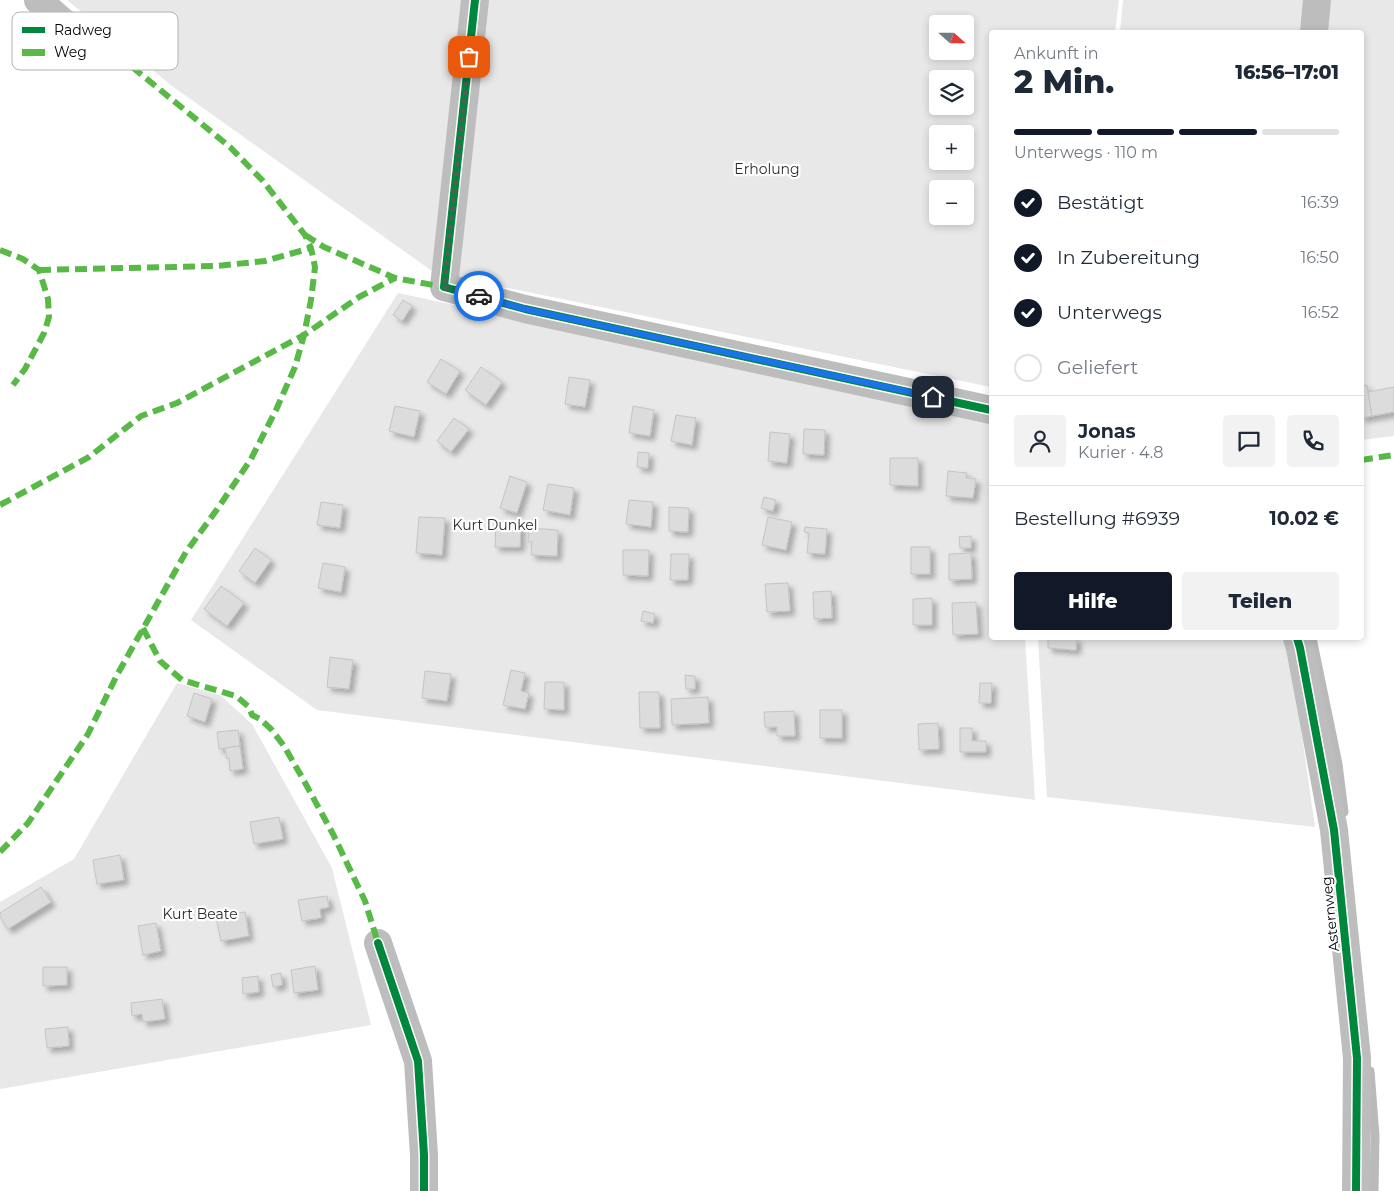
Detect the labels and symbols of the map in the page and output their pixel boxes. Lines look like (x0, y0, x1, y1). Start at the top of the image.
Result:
legend (12, 12, 178, 70)
north arrow (929, 15, 974, 60)
text: Radweg (54, 21, 112, 39)
pin (448, 36, 490, 78)
text: Weg (54, 43, 87, 61)
park label: Erholung (734, 160, 800, 178)
courier (454, 271, 504, 321)
pin (912, 376, 954, 418)
park label: Kurt Dunkel (452, 516, 538, 534)
street label: Asternweg (1317, 875, 1343, 953)
park label: Kurt Beate (162, 905, 238, 923)

